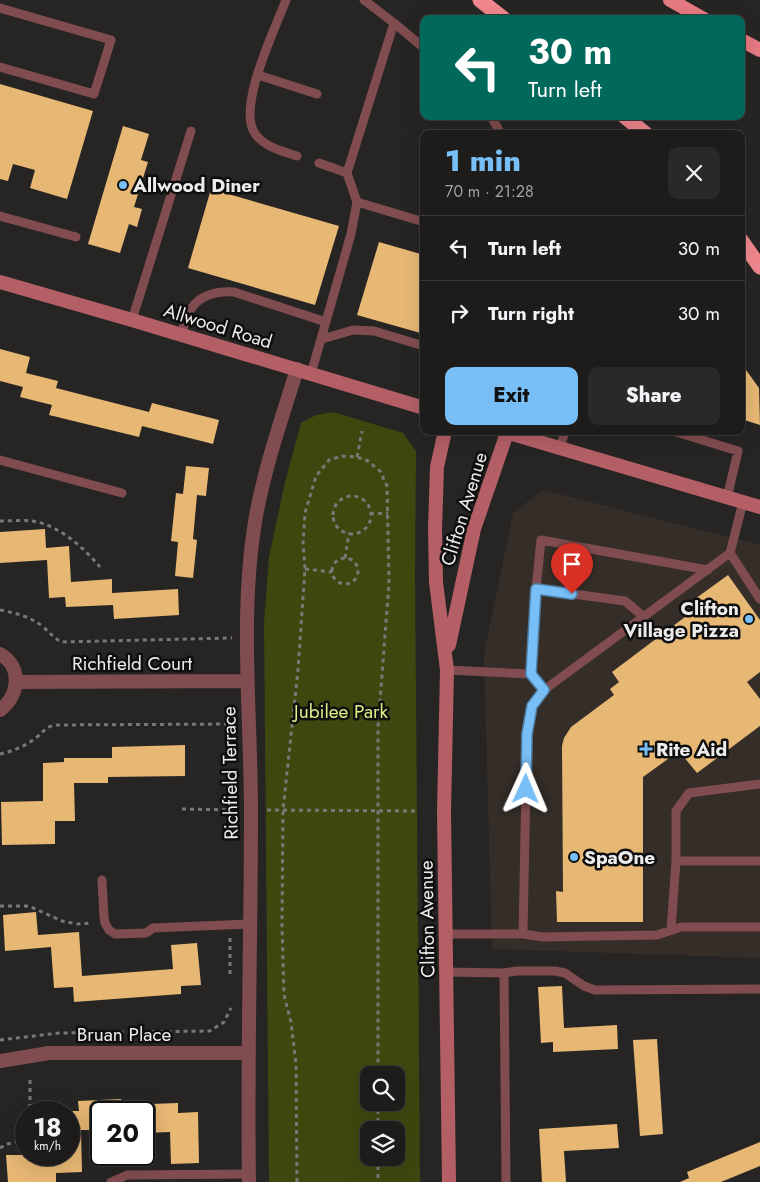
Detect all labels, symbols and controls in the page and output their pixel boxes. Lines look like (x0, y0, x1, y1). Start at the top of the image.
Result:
text: 30 m (528, 27, 612, 77)
icon: left (445, 35, 510, 100)
text: Turn left (528, 73, 602, 105)
text: 1 min (445, 139, 521, 182)
button: close (668, 147, 720, 199)
place label: Allwood Diner (132, 172, 260, 199)
marker: Allwood Diner (117, 179, 129, 191)
text: 70 m · 21:28 (445, 180, 534, 203)
icon: left (445, 234, 473, 262)
text: Turn left (488, 235, 561, 262)
text: 30 m (678, 235, 720, 262)
street label: Allwood Road (160, 297, 276, 355)
icon: right (445, 299, 473, 327)
text: Turn right (488, 300, 574, 327)
text: 30 m (678, 300, 720, 327)
button: Exit (445, 367, 578, 425)
button: Share (588, 367, 720, 425)
street label: Clifton Avenue (434, 449, 494, 569)
pin (551, 543, 593, 594)
icon: arrive (558, 550, 586, 578)
place label: Clifton Village Pizza (622, 595, 739, 644)
marker: Clifton Village Pizza (743, 613, 755, 625)
street label: Richfield Court (72, 650, 193, 677)
park label: Jubilee Park (291, 698, 389, 725)
street label: Richfield Terrace (215, 706, 245, 840)
place label: Rite Aid (656, 736, 727, 763)
marker: Rite Aid (640, 743, 652, 755)
position arrow (499, 762, 551, 814)
place label: SpaOne (584, 844, 655, 871)
marker: SpaOne (568, 851, 580, 863)
street label: Clifton Avenue (412, 860, 442, 978)
street label: Bruan Place (77, 1021, 172, 1048)
map controls (360, 1066, 405, 1166)
button: search (360, 1066, 405, 1111)
speed limit sign: 20 (90, 1101, 155, 1166)
text: 18 (33, 1109, 62, 1145)
button: layers (360, 1121, 405, 1166)
text: km/h (34, 1137, 61, 1155)

